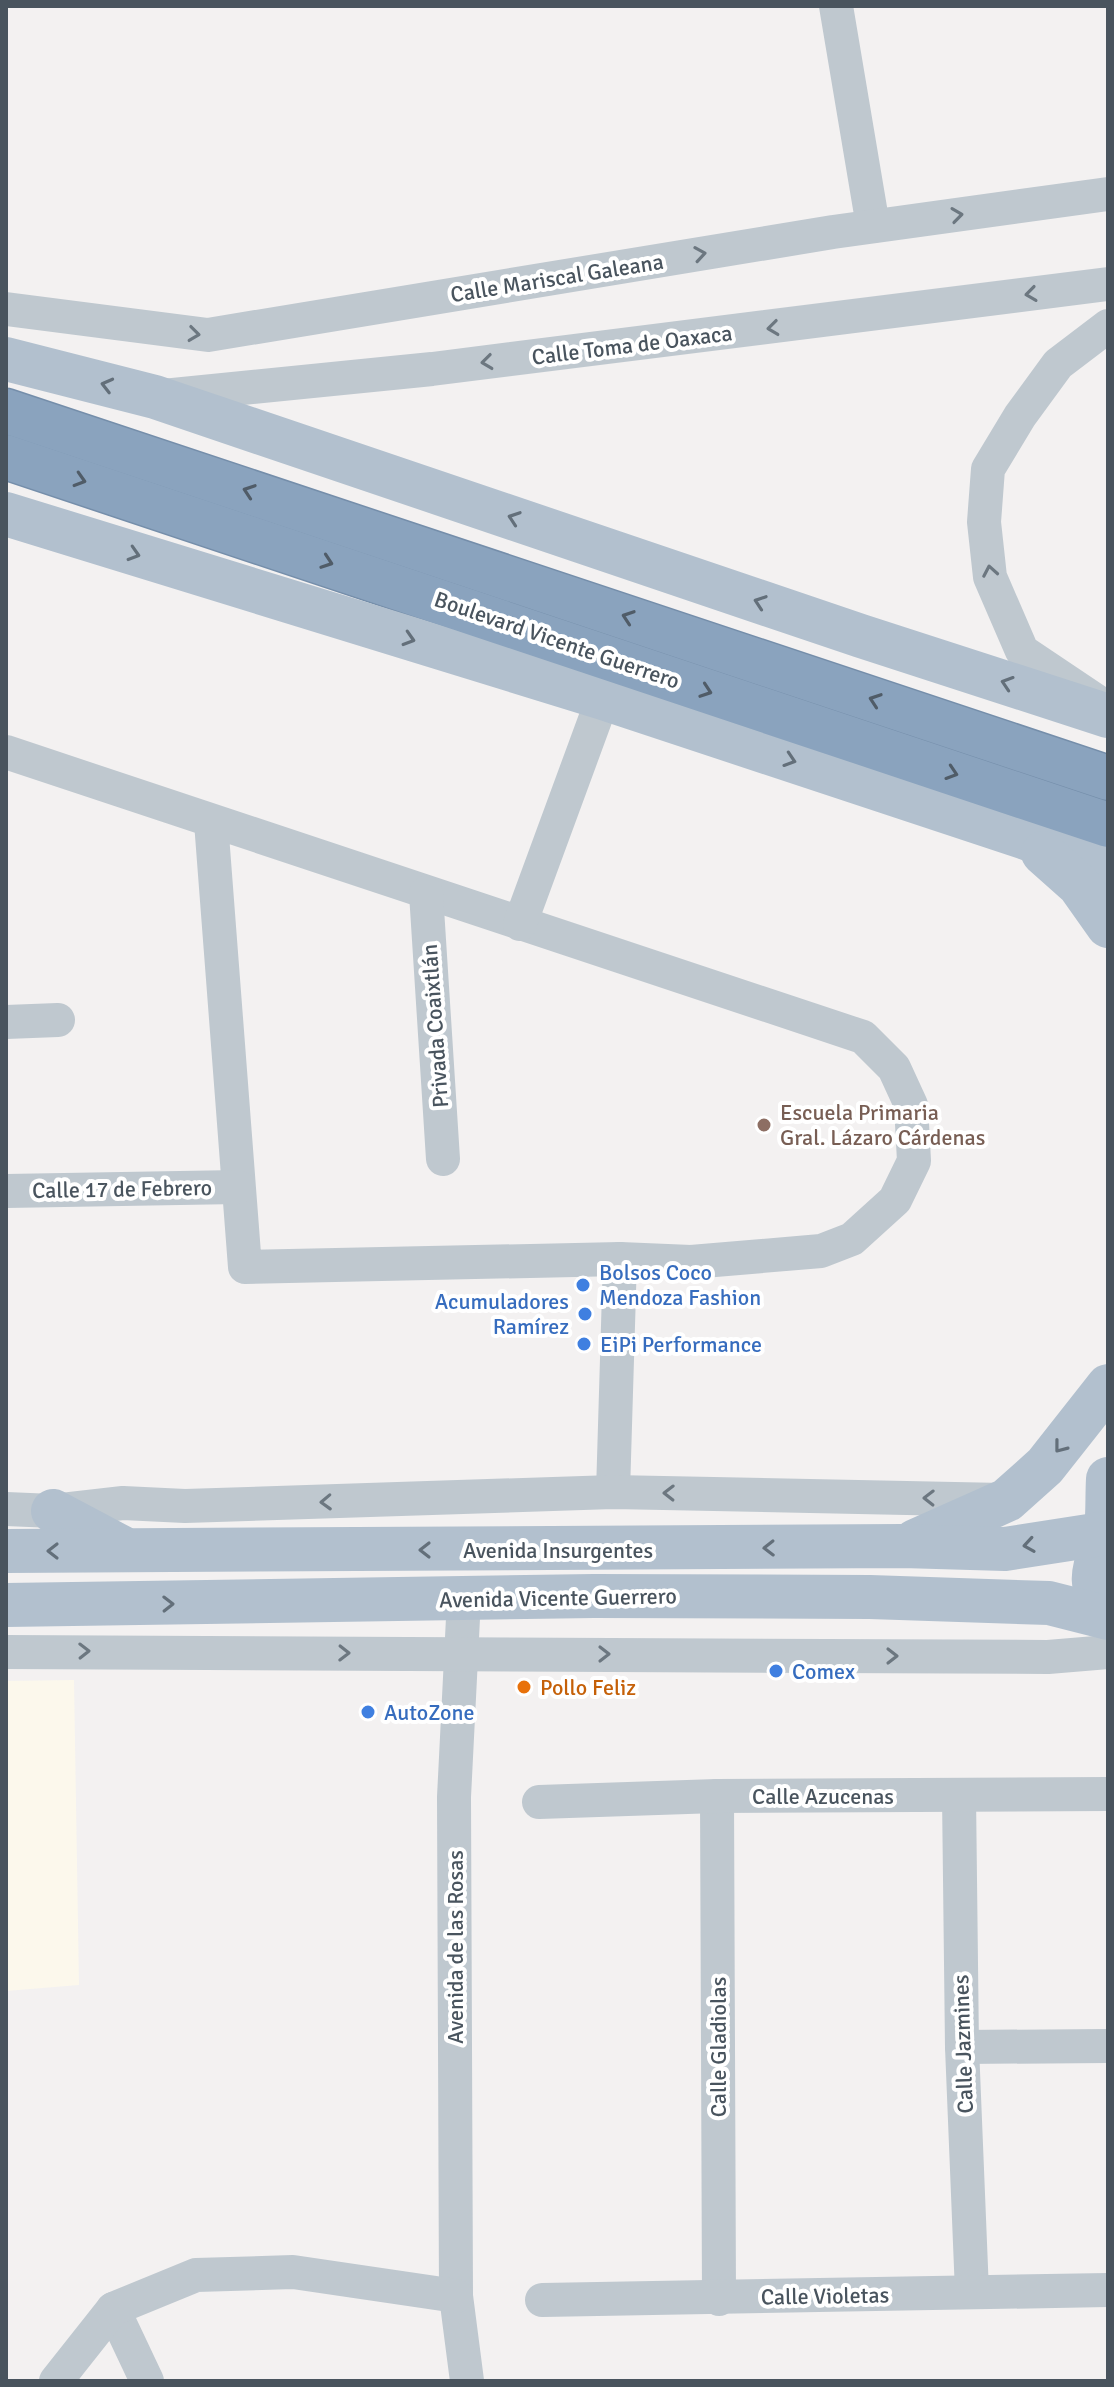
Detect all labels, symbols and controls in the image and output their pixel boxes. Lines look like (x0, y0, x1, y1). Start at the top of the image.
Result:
one-way arrow (950, 206, 963, 223)
one-way arrow (693, 246, 706, 263)
street label: Calle Mariscal Galeana (449, 248, 665, 308)
one-way arrow (1024, 285, 1038, 302)
street label: Calle Toma de Oaxaca (530, 319, 734, 371)
one-way arrow (766, 319, 779, 336)
one-way arrow (188, 325, 201, 342)
one-way arrow (480, 353, 494, 370)
one-way arrow (101, 378, 115, 395)
one-way arrow (73, 471, 87, 487)
one-way arrow (243, 484, 257, 500)
one-way arrow (508, 512, 522, 528)
one-way arrow (126, 545, 140, 561)
one-way arrow (319, 553, 333, 569)
one-way arrow (983, 564, 1000, 577)
street label: Boulevard Vicente Guerrero (431, 585, 683, 695)
one-way arrow (754, 596, 768, 612)
one-way arrow (622, 611, 636, 627)
one-way arrow (402, 630, 415, 646)
one-way arrow (1001, 677, 1015, 693)
one-way arrow (698, 681, 712, 697)
one-way arrow (868, 693, 882, 709)
one-way arrow (783, 750, 797, 766)
one-way arrow (945, 764, 959, 780)
street label: Privada Coaixtlán (416, 943, 454, 1109)
place label: Escuela Primaria Gral. Lázaro Cárdenas (780, 1099, 985, 1151)
marker: Escuela Primaria Gral. Lázaro Cárdenas (755, 1116, 773, 1134)
street label: Calle 17 de Febrero (32, 1174, 212, 1204)
place label: Bolsos Coco Mendoza Fashion (599, 1259, 761, 1311)
marker: Bolsos Coco Mendoza Fashion (574, 1276, 592, 1294)
place label: Acumuladores Ramírez (435, 1288, 569, 1340)
marker: Acumuladores Ramírez (576, 1305, 594, 1323)
place label: EiPi Performance (600, 1331, 762, 1358)
marker: EiPi Performance (575, 1335, 593, 1353)
one-way arrow (1055, 1438, 1070, 1452)
one-way arrow (662, 1485, 675, 1502)
one-way arrow (922, 1489, 935, 1507)
one-way arrow (319, 1493, 332, 1510)
one-way arrow (1022, 1536, 1036, 1553)
street label: Avenida Insurgentes (463, 1537, 653, 1564)
one-way arrow (762, 1539, 775, 1557)
one-way arrow (418, 1541, 431, 1559)
one-way arrow (46, 1542, 59, 1560)
street label: Avenida Vicente Guerrero (439, 1582, 677, 1614)
one-way arrow (162, 1595, 175, 1612)
one-way arrow (78, 1642, 91, 1660)
one-way arrow (338, 1644, 351, 1661)
one-way arrow (598, 1646, 611, 1663)
one-way arrow (886, 1647, 899, 1665)
place label: Comex (792, 1658, 855, 1685)
marker: Comex (767, 1662, 785, 1680)
place label: Pollo Feliz (540, 1674, 636, 1701)
marker: Pollo Feliz (515, 1678, 533, 1696)
place label: AutoZone (384, 1699, 474, 1726)
marker: AutoZone (359, 1703, 377, 1721)
street label: Calle Azucenas (752, 1783, 894, 1810)
street label: Avenida de las Rosas (442, 1850, 469, 2044)
street label: Calle Jazmines (947, 1974, 979, 2114)
street label: Calle Gladiolas (705, 1977, 732, 2117)
street label: Calle Violetas (761, 2281, 889, 2311)

